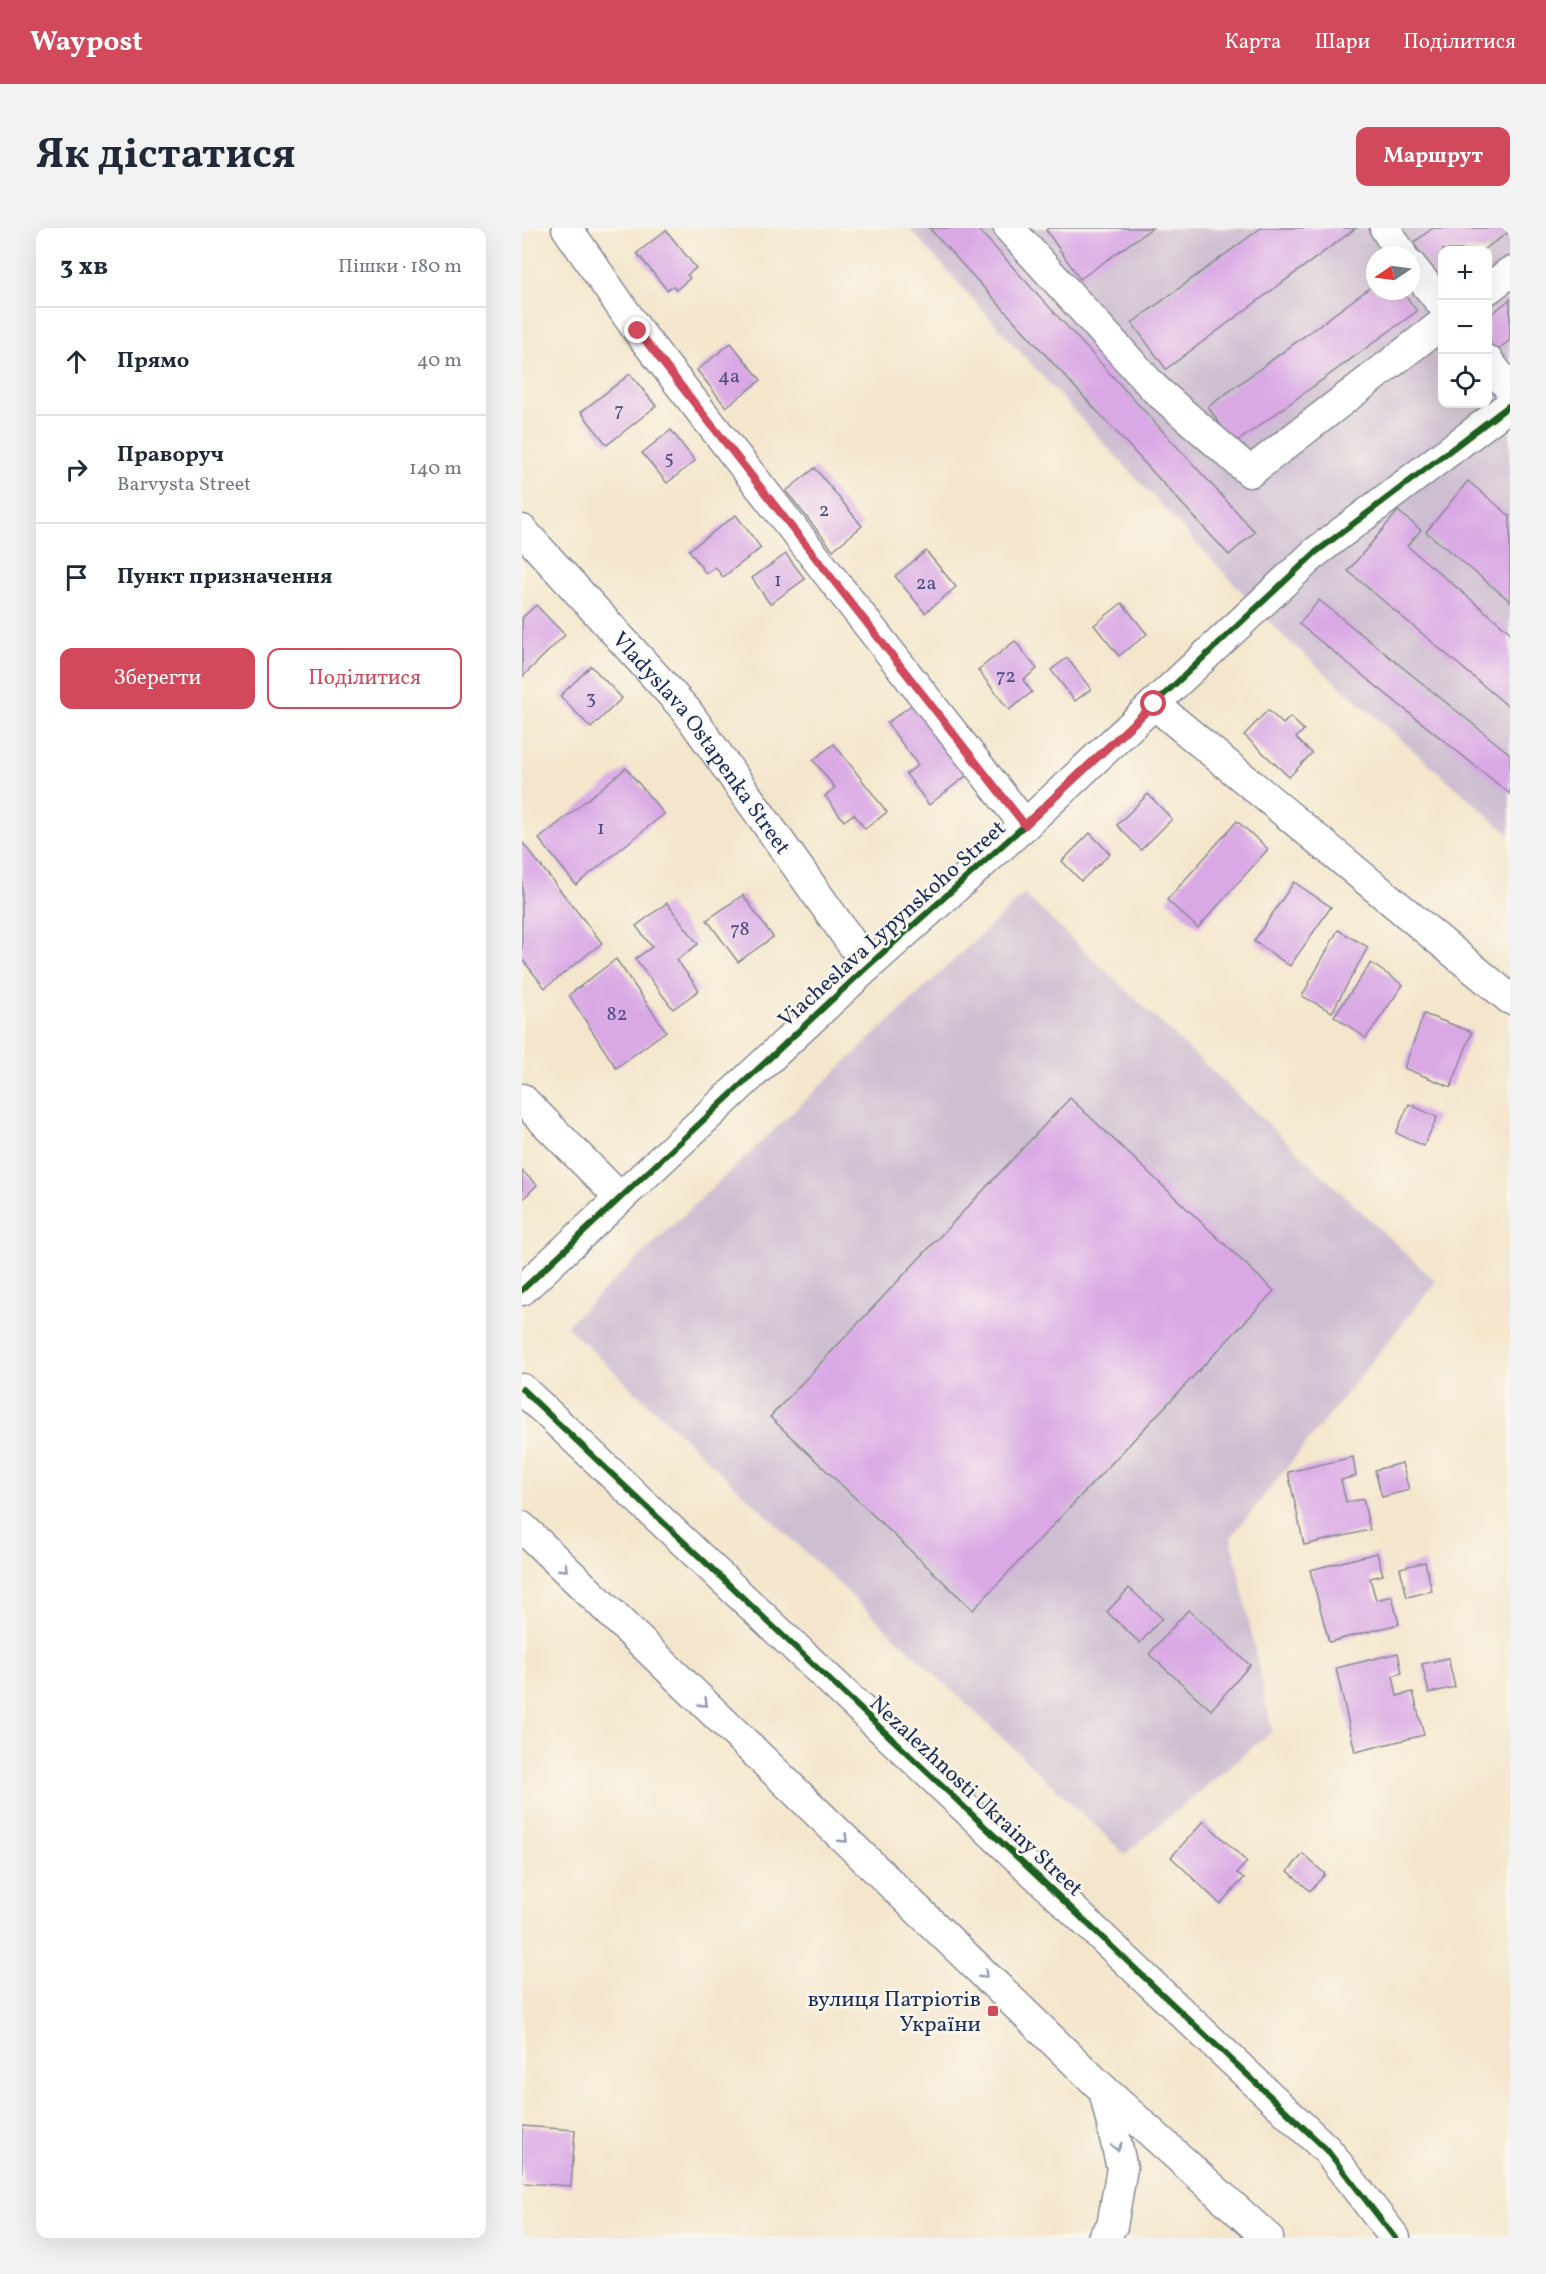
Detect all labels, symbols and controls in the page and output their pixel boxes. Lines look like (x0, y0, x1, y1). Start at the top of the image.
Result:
text: Waypost (30, 23, 143, 62)
text: Карта (1224, 28, 1281, 57)
text: Шари (1314, 28, 1370, 57)
text: Поділитися (1403, 28, 1516, 57)
text: Як дістатися (36, 127, 296, 186)
button: Маршрут (1356, 127, 1510, 186)
north arrow (1366, 246, 1420, 300)
map controls (1438, 246, 1492, 408)
button: + (1438, 246, 1492, 300)
text: 3 хв (60, 249, 108, 285)
text: Пішки · 180 m (338, 253, 462, 281)
button: − (1438, 300, 1492, 354)
route end (624, 317, 650, 343)
icon: ahead (60, 345, 93, 378)
text: Прямо (117, 346, 189, 377)
text: 40 m (417, 347, 462, 375)
button: locate (1438, 354, 1492, 408)
house number: 4а (718, 363, 740, 391)
house number: 7 (614, 397, 624, 425)
text: Праворуч (117, 440, 224, 471)
house number: 5 (664, 445, 674, 473)
icon: right (60, 453, 93, 486)
text: 140 m (409, 455, 462, 483)
text: Barvysta Street (117, 471, 251, 499)
house number: 2 (819, 497, 829, 525)
icon: arrive (60, 561, 93, 594)
text: Пункт призначення (117, 562, 333, 593)
house number: 1 (774, 567, 782, 595)
house number: 2а (916, 570, 936, 598)
street label: Vladyslava Ostapenka Street (604, 626, 797, 862)
button: Зберегти (60, 648, 255, 709)
button: Поділитися (267, 648, 462, 709)
house number: 72 (996, 663, 1016, 691)
house number: 3 (586, 685, 596, 713)
route start (1140, 690, 1166, 716)
street label: Viacheslava Lypynskoho Street (772, 814, 1014, 1036)
house number: 1 (597, 815, 605, 843)
house number: 78 (730, 916, 750, 944)
house number: 82 (607, 1001, 627, 1029)
one-way arrow (557, 1560, 568, 1571)
street label: Nezalezhnosti Ukrainy Street (862, 1689, 1089, 1905)
one-way arrow (697, 1696, 708, 1707)
one-way arrow (838, 1832, 848, 1843)
one-way arrow (977, 1967, 988, 1978)
place label: вулиця Патріотів України (808, 1985, 981, 2041)
marker: вулиця Патріотів України (986, 2004, 1000, 2018)
one-way arrow (1110, 2142, 1123, 2152)

